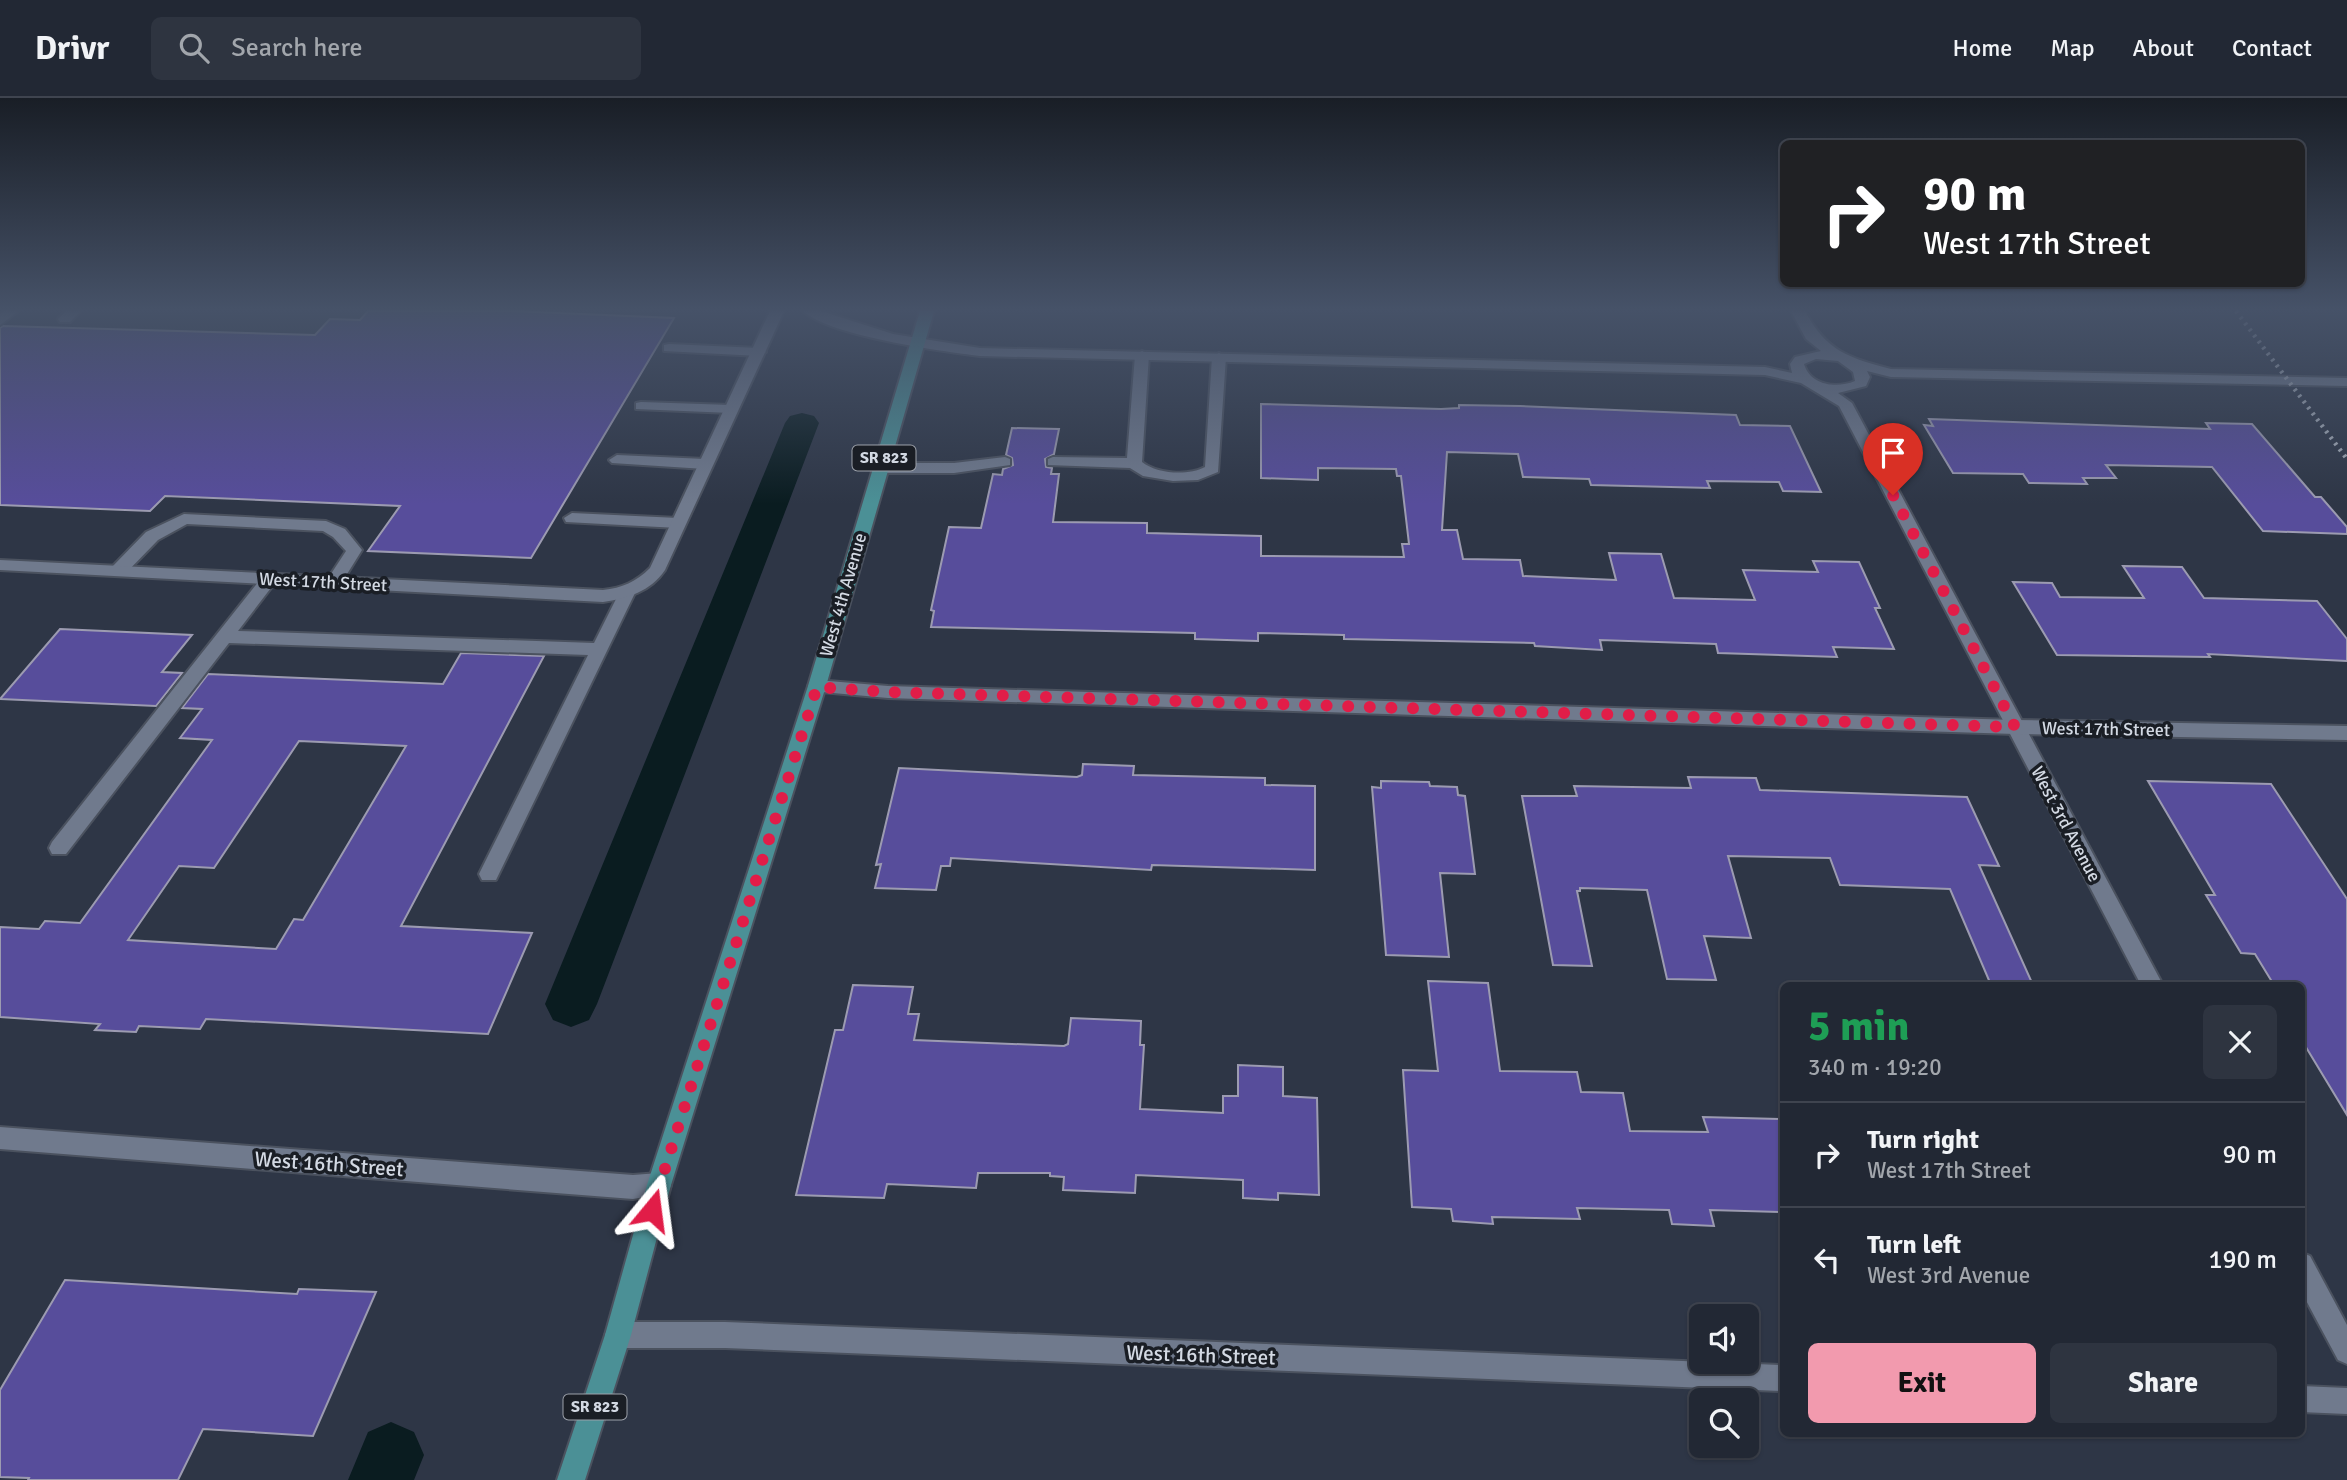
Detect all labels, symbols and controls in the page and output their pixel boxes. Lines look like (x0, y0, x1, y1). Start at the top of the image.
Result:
search box (151, 17, 641, 80)
text: Drivr (35, 28, 109, 69)
icon: search (175, 29, 213, 67)
text: Search here (231, 32, 362, 64)
text: Home (1952, 33, 2012, 63)
text: Map (2050, 33, 2095, 63)
text: About (2133, 33, 2194, 63)
text: Contact (2232, 33, 2312, 63)
text: 90 m (1923, 164, 2026, 224)
icon: right (1808, 168, 1899, 259)
text: West 17th Street (1923, 224, 2151, 263)
pin (1863, 423, 1923, 495)
icon: arrive (1874, 434, 1912, 472)
road number: SR 823 (852, 446, 916, 470)
street label: West 4th Avenue (815, 531, 871, 659)
street label: West 17th Street (258, 568, 388, 596)
street label: West 17th Street (2042, 717, 2170, 741)
street label: West 3rd Avenue (2026, 762, 2106, 886)
text: 5 min (1808, 1001, 1909, 1052)
button: close (2203, 1005, 2277, 1079)
text: 340 m · 19:20 (1808, 1053, 1942, 1082)
text: Turn right (1867, 1124, 1979, 1156)
icon: right (1808, 1136, 1846, 1174)
text: 90 m (2222, 1139, 2277, 1171)
street label: West 16th Street (254, 1146, 404, 1182)
text: West 17th Street (1867, 1156, 2031, 1185)
position arrow (615, 1173, 689, 1247)
text: Turn left (1867, 1229, 1961, 1261)
icon: left (1808, 1241, 1846, 1279)
text: 190 m (2208, 1244, 2277, 1276)
text: West 3rd Avenue (1867, 1261, 2030, 1290)
map controls (1689, 1304, 1759, 1458)
button: sound (1689, 1304, 1759, 1374)
street label: West 16th Street (1126, 1339, 1276, 1371)
button: Exit (1808, 1343, 2036, 1423)
button: Share (2050, 1343, 2277, 1423)
button: search (1689, 1388, 1759, 1458)
road number: SR 823 (564, 1394, 626, 1420)

